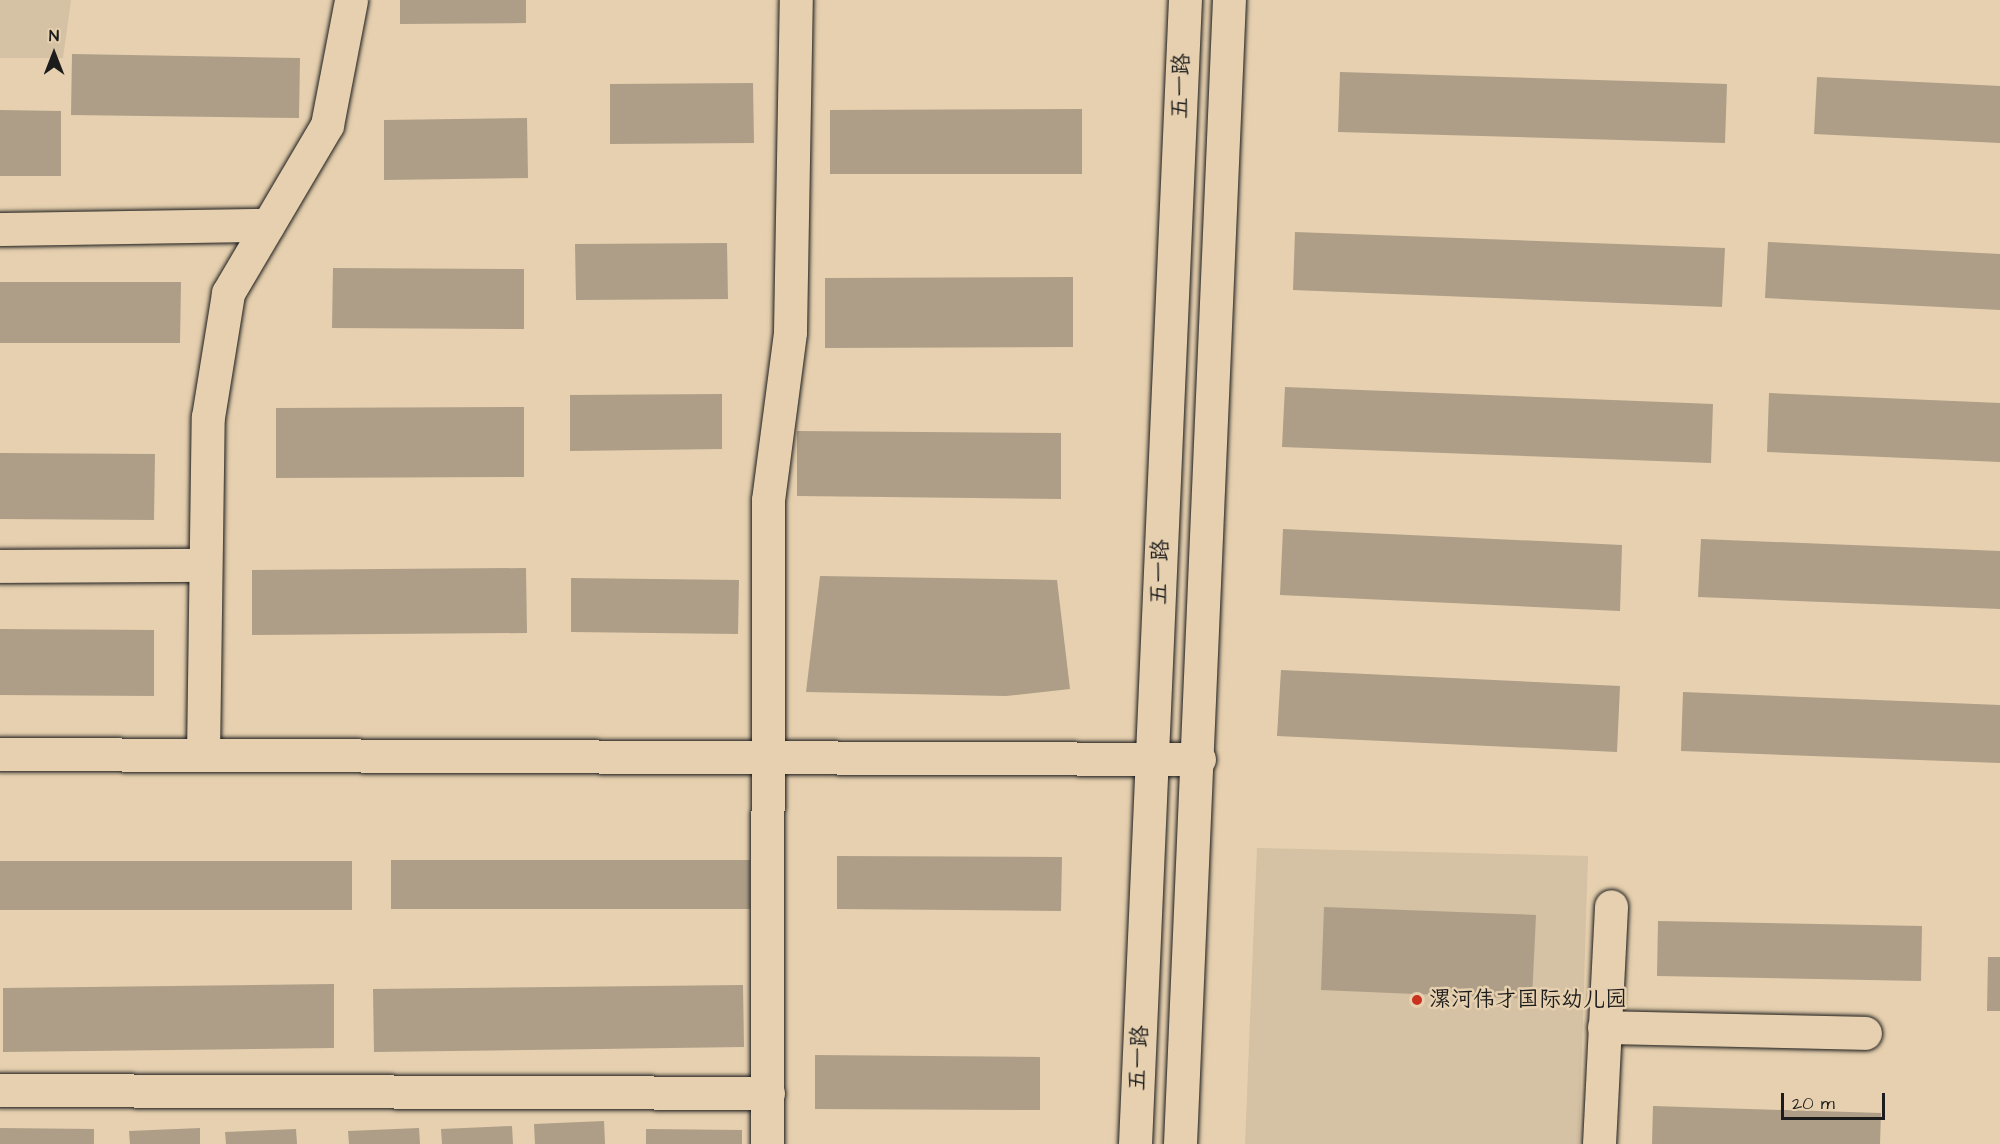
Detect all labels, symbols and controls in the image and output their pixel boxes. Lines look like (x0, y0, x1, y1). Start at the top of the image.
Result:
north arrow (24, 24, 84, 84)
text: N (49, 25, 59, 47)
street label: 五一路 (1167, 53, 1195, 119)
street label: 五一路 (1146, 539, 1174, 605)
place label: 漯河伟才国际幼儿园 (1429, 987, 1627, 1013)
marker: 漯河伟才国际幼儿园 (1410, 993, 1424, 1007)
street label: 五一路 (1124, 1024, 1154, 1092)
scale bar (1784, 1081, 1888, 1119)
text: 20 m (1792, 1091, 1835, 1116)

